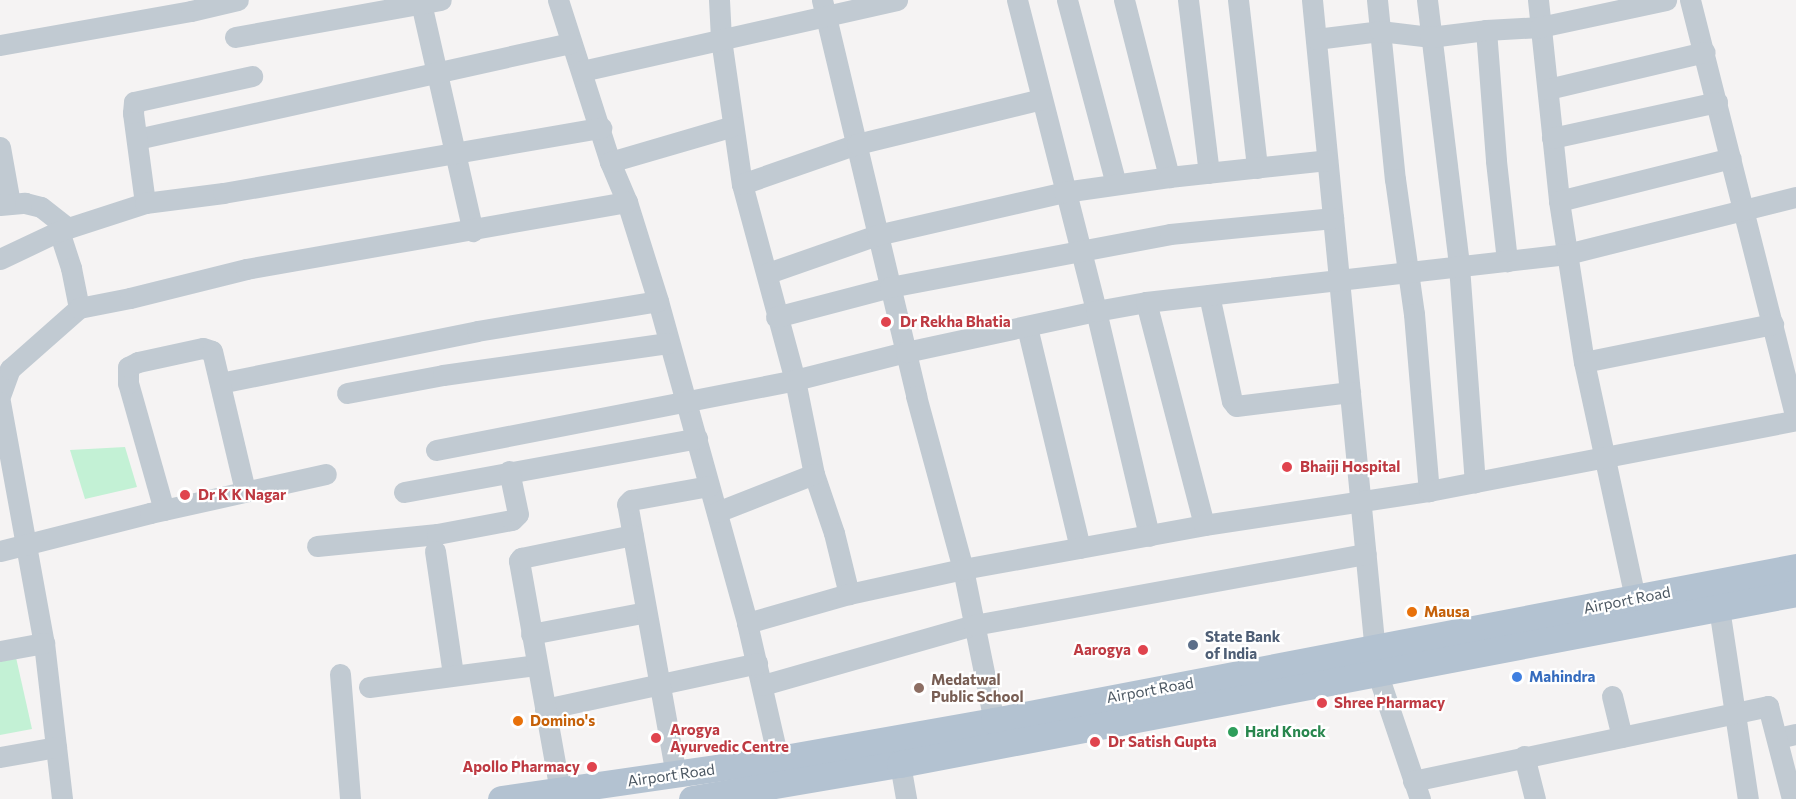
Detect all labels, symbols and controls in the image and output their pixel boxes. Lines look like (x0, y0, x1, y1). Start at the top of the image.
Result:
marker: Dr Rekha Bhatia (877, 313, 895, 331)
place label: Dr Rekha Bhatia (900, 313, 1011, 331)
marker: Bhaiji Hospital (1278, 458, 1296, 476)
place label: Bhaiji Hospital (1300, 458, 1400, 476)
marker: Dr K K Nagar (176, 486, 194, 504)
place label: Dr K K Nagar (198, 486, 286, 504)
street label: Airport Road (1582, 583, 1672, 617)
place label: Mausa (1424, 603, 1470, 621)
marker: Mausa (1405, 605, 1419, 619)
place label: State Bank of India (1205, 627, 1280, 662)
marker: State Bank of India (1186, 638, 1200, 652)
place label: Aarogya (1073, 641, 1131, 659)
marker: Aarogya (1136, 643, 1150, 657)
place label: Mahindra (1529, 668, 1595, 686)
place label: Medatwal Public School (931, 670, 1024, 705)
marker: Mahindra (1510, 670, 1524, 684)
street label: Airport Road (1105, 673, 1195, 707)
marker: Medatwal Public School (912, 681, 926, 695)
place label: Shree Pharmacy (1334, 694, 1445, 712)
marker: Shree Pharmacy (1315, 696, 1329, 710)
place label: Domino's (530, 712, 595, 730)
marker: Domino's (511, 714, 525, 728)
place label: Arogya Ayurvedic Centre (670, 720, 789, 755)
place label: Hard Knock (1245, 723, 1326, 741)
marker: Hard Knock (1226, 725, 1240, 739)
marker: Arogya Ayurvedic Centre (647, 729, 665, 747)
marker: Dr Satish Gupta (1086, 733, 1104, 751)
place label: Dr Satish Gupta (1108, 733, 1217, 751)
place label: Apollo Pharmacy (462, 758, 580, 776)
marker: Apollo Pharmacy (585, 760, 599, 774)
street label: Airport Road (626, 760, 716, 790)

